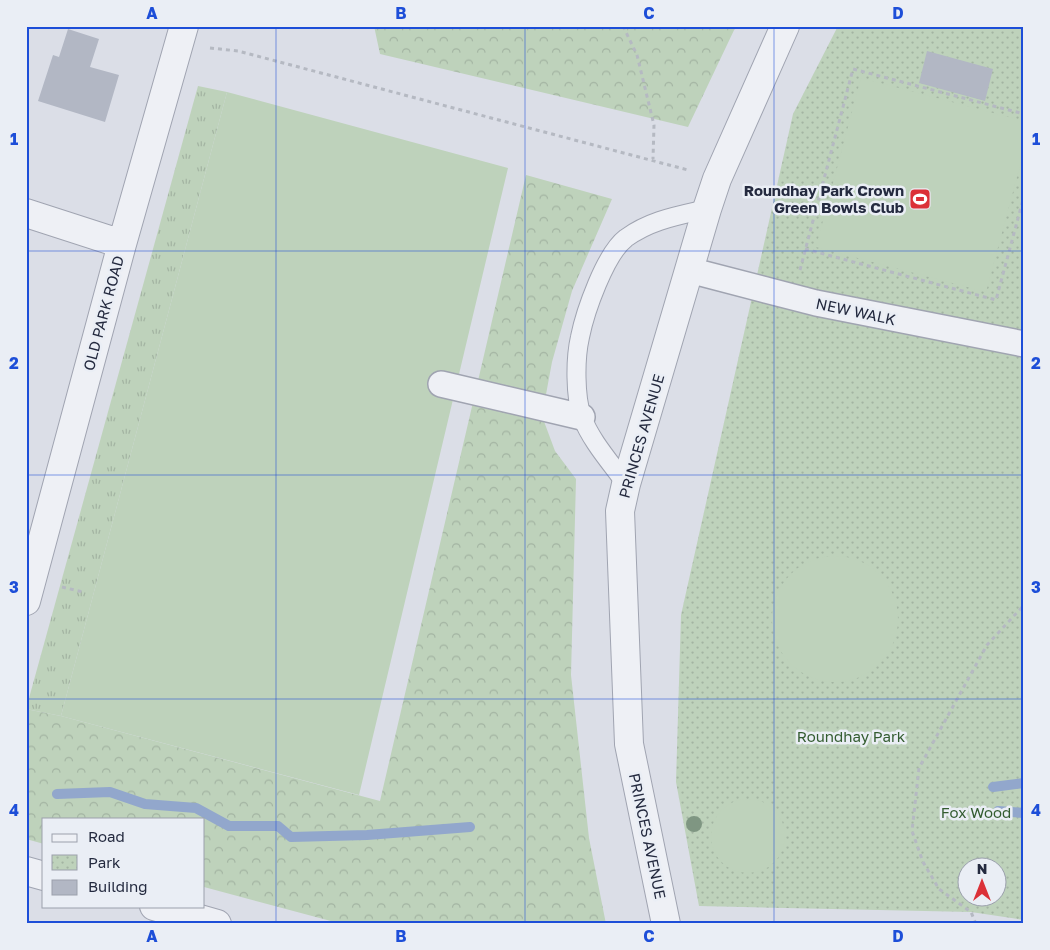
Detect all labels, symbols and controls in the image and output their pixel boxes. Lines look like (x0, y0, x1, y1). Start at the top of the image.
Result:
text: A (146, 3, 158, 23)
text: B (395, 3, 407, 23)
text: C (643, 3, 655, 23)
text: D (892, 3, 904, 23)
text: 1 (10, 129, 18, 149)
text: 1 (1032, 129, 1040, 149)
place label: Roundhay Park Crown Green Bowls Club (744, 181, 904, 216)
sports icon: Roundhay Park Crown Green Bowls Club (908, 187, 932, 211)
street label: OLD PARK ROAD (79, 253, 127, 373)
street label: NEW WALK (814, 294, 898, 328)
text: 2 (9, 353, 19, 373)
text: 2 (1031, 353, 1041, 373)
street label: PRINCES AVENUE (615, 372, 667, 500)
text: 3 (9, 577, 19, 597)
text: 3 (1031, 577, 1041, 597)
park label: Roundhay Park (797, 727, 906, 745)
street label: PRINCES AVENUE (626, 771, 670, 901)
text: 4 (9, 800, 19, 820)
text: 4 (1031, 800, 1041, 820)
park label: Fox Wood (941, 803, 1011, 821)
legend (42, 818, 205, 908)
text: Road (88, 827, 125, 845)
text: Park (88, 853, 121, 871)
north arrow (958, 858, 1008, 908)
text: N (977, 860, 987, 877)
text: Building (88, 877, 148, 895)
text: A (146, 926, 158, 946)
text: B (395, 926, 407, 946)
text: C (643, 926, 655, 946)
text: D (892, 926, 904, 946)

